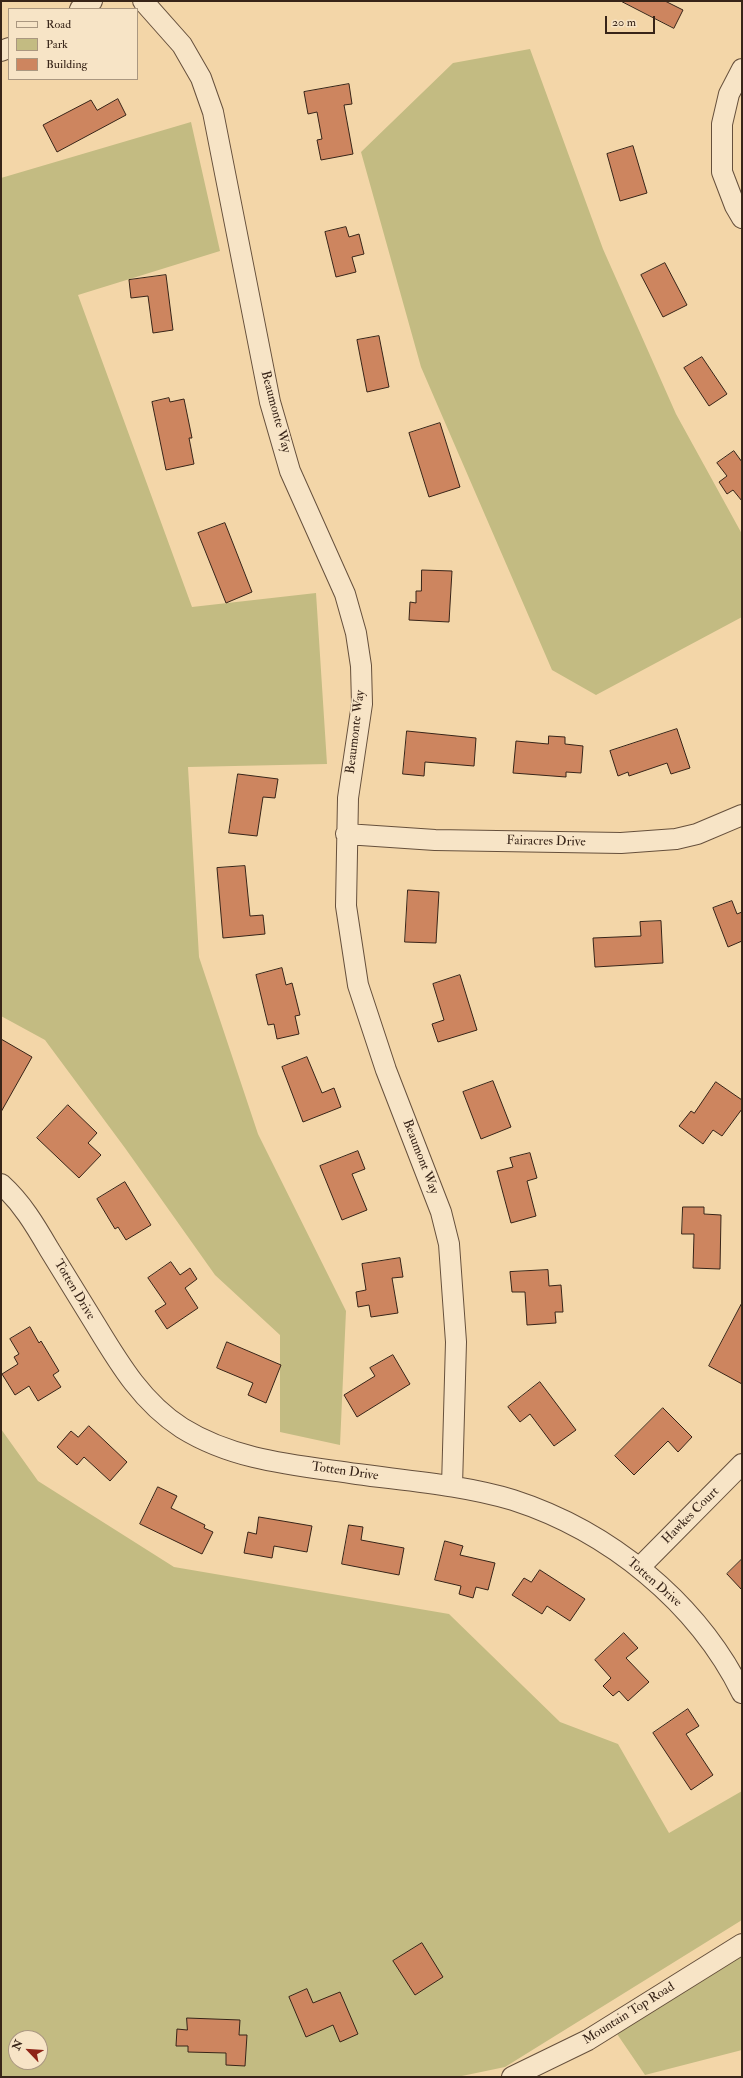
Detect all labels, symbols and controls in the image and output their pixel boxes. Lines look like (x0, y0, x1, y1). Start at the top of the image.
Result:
legend (8, 8, 138, 80)
scale bar (607, 8, 657, 34)
text: 20 m (612, 15, 636, 30)
text: Road (46, 17, 71, 32)
text: Park (46, 37, 68, 52)
text: Building (46, 57, 87, 72)
street label: Beaumonte Way (257, 369, 293, 455)
street label: Beaumonte Way (343, 689, 369, 775)
street label: Fairacres Drive (506, 834, 586, 850)
street label: Beaumont Way (399, 1117, 441, 1197)
street label: Totten Drive (50, 1257, 98, 1323)
street label: Totten Drive (311, 1460, 379, 1484)
street label: Hawkes Court (659, 1484, 723, 1548)
street label: Totten Drive (623, 1555, 685, 1611)
street label: Mountain Top Road (580, 1980, 678, 2048)
north arrow (8, 2030, 48, 2070)
text: N (10, 2038, 26, 2052)

